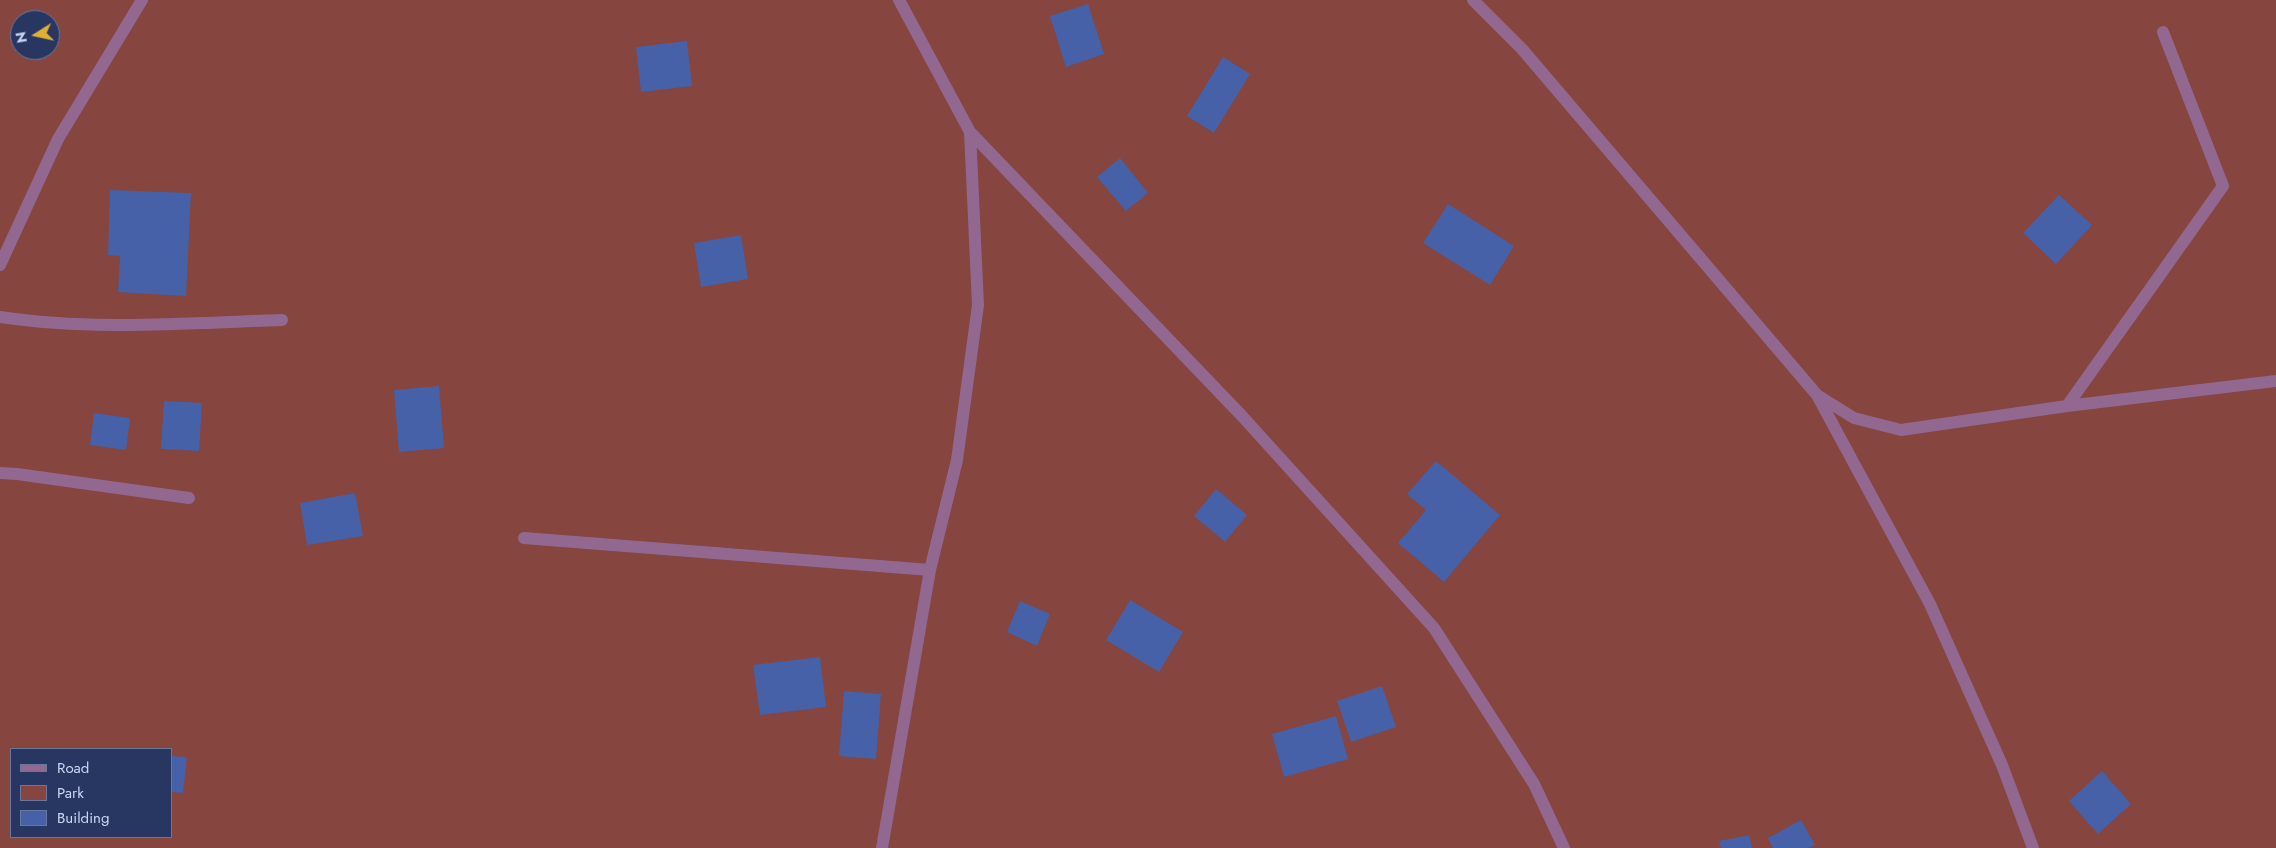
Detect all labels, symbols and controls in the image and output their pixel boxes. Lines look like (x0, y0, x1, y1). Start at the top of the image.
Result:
north arrow (10, 10, 60, 60)
text: N (10, 30, 32, 45)
legend (10, 748, 172, 838)
text: Road (57, 757, 89, 779)
text: Park (57, 782, 84, 804)
text: Building (57, 807, 109, 829)

